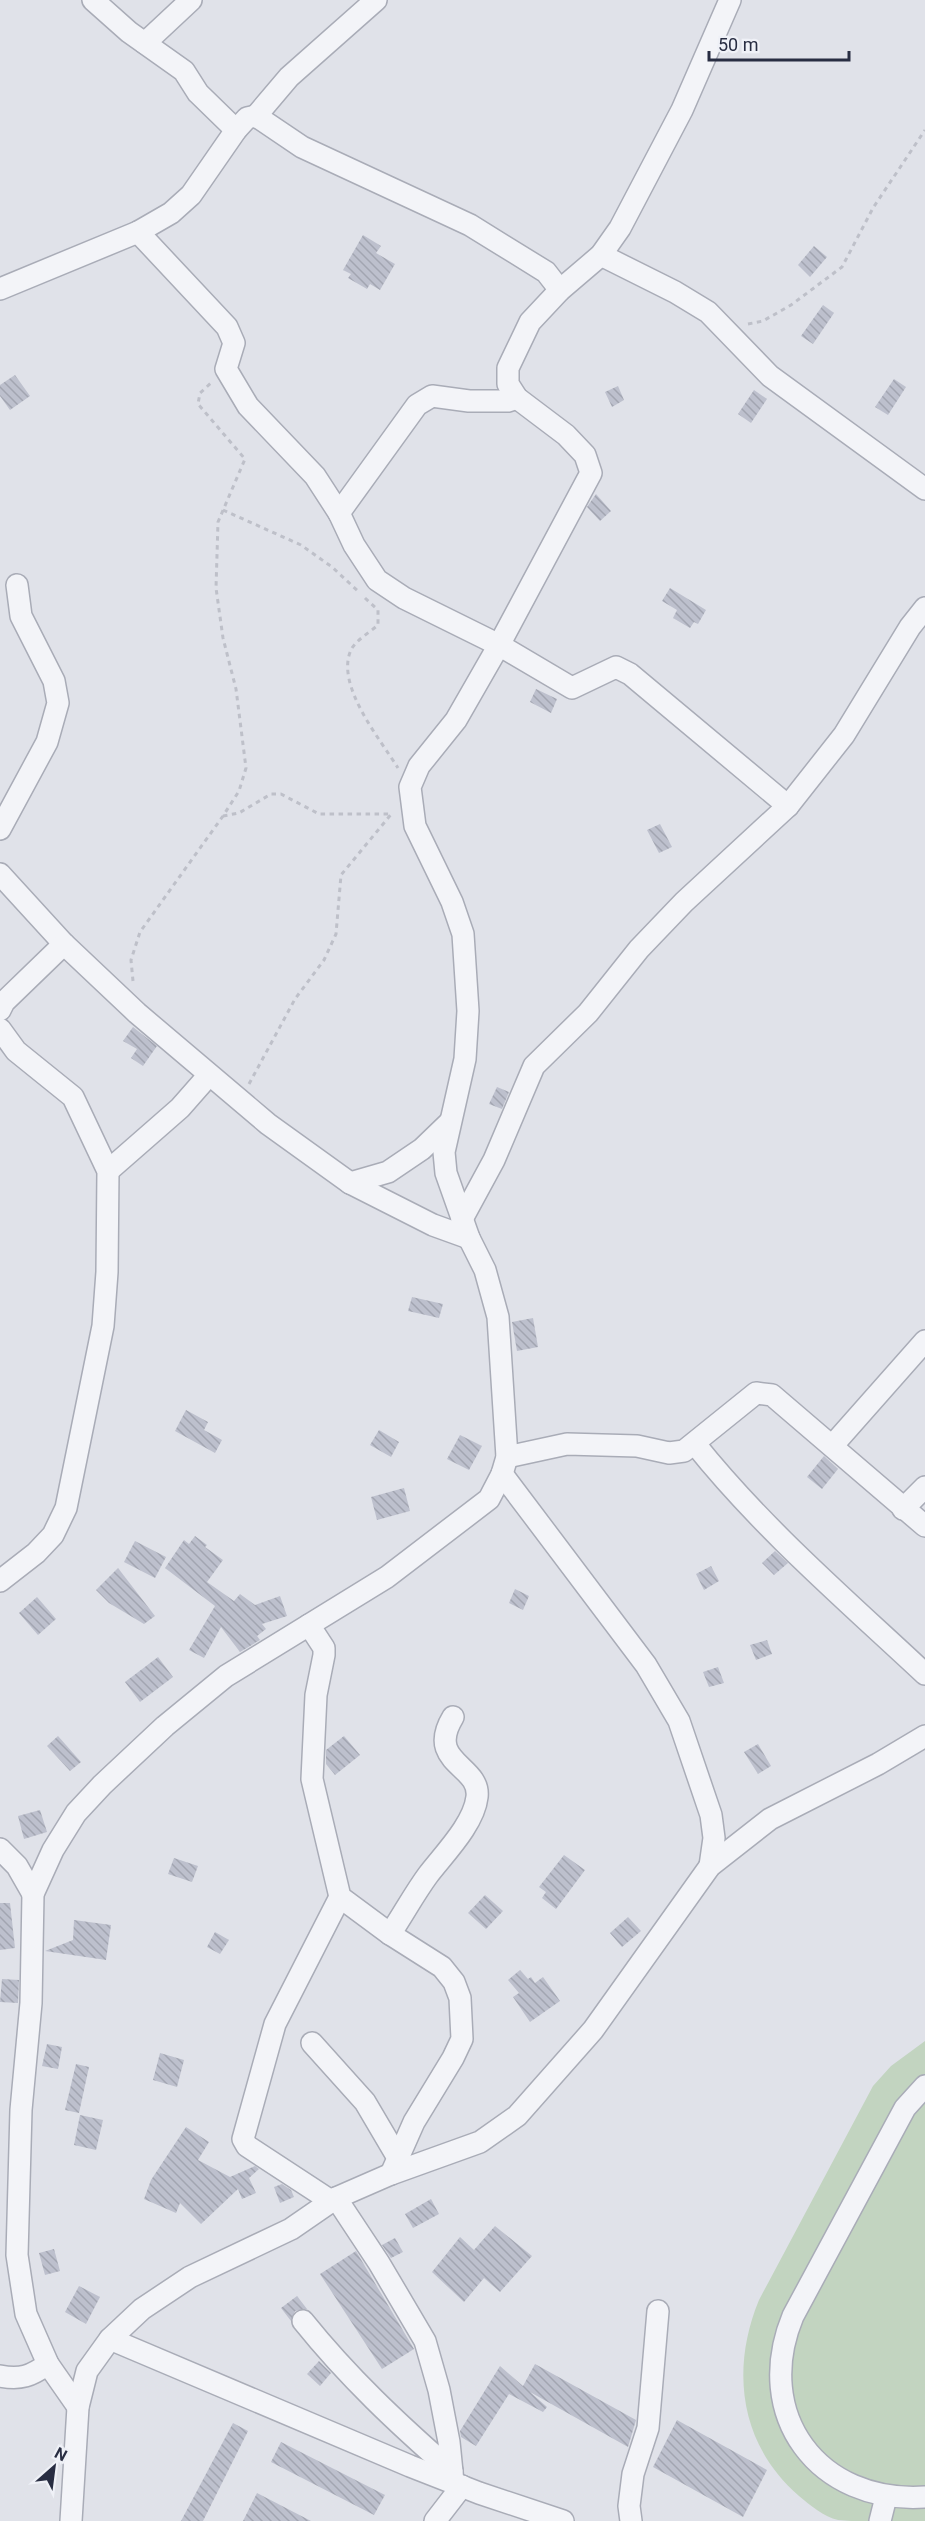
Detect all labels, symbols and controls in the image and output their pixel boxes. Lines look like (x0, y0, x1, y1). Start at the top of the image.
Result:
scale bar (709, 24, 848, 62)
text: 50 m (718, 34, 758, 55)
north arrow (24, 2437, 84, 2497)
text: N (51, 2443, 70, 2465)

